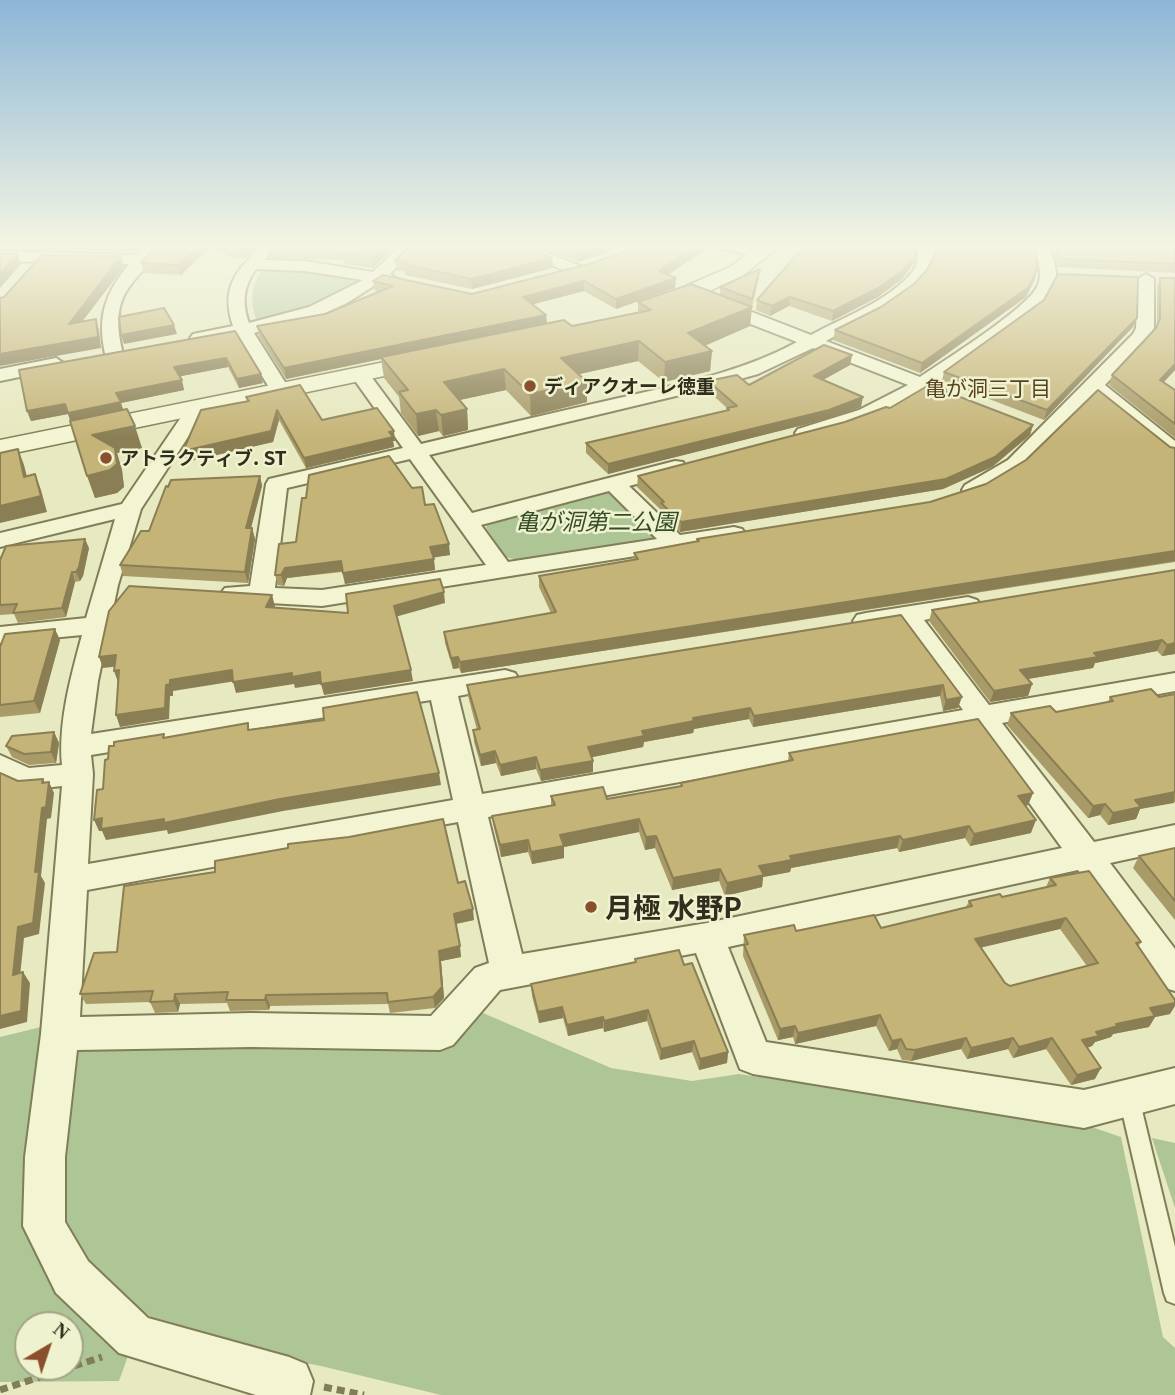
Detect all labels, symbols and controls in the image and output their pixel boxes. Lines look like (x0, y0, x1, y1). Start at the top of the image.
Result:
place label: ディアクオーレ徳重 (544, 375, 715, 397)
district label: 亀が洞三丁目 (925, 375, 1051, 401)
marker: ディアクオーレ徳重 (522, 378, 538, 394)
place label: アトラクティブ. ST (120, 447, 287, 469)
marker: アトラクティブ. ST (98, 450, 114, 466)
park label: 亀が洞第二公園 (516, 507, 676, 535)
place label: 月極 水野P (605, 890, 742, 924)
marker: 月極 水野P (583, 899, 599, 915)
north arrow (14, 1311, 84, 1381)
text: N (49, 1318, 73, 1343)

